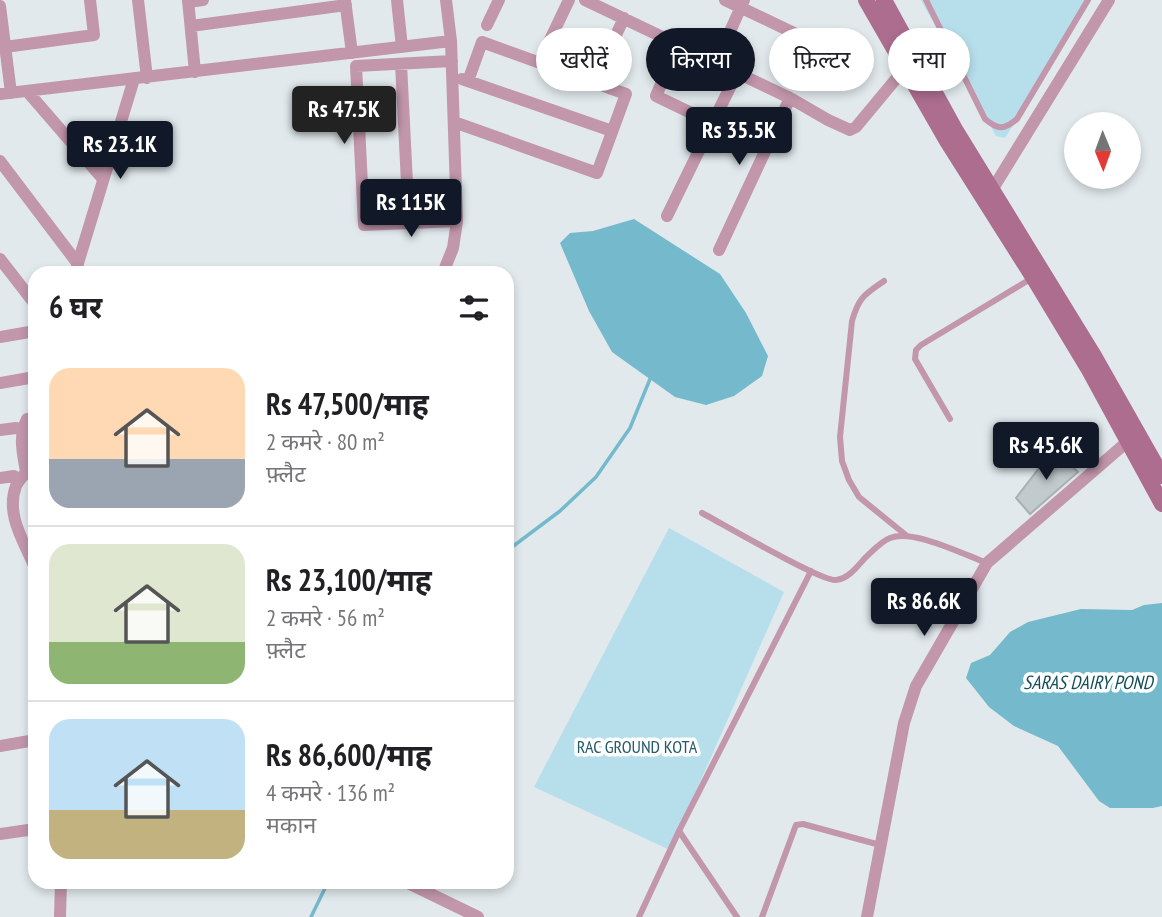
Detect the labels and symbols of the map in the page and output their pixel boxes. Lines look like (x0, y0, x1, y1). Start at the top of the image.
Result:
pin: Rs 47.5K (272, 86, 416, 146)
pin: Rs 35.5K (667, 108, 811, 167)
north arrow (1064, 112, 1141, 189)
pin: Rs 23.1K (48, 122, 192, 181)
pin: Rs 115K (346, 180, 476, 239)
pin: Rs 45.6K (974, 422, 1118, 482)
pin: Rs 86.6K (852, 578, 996, 638)
water label: SARAS DAIRY POND (1023, 670, 1155, 694)
park label: RAC GROUND KOTA (577, 735, 698, 758)

